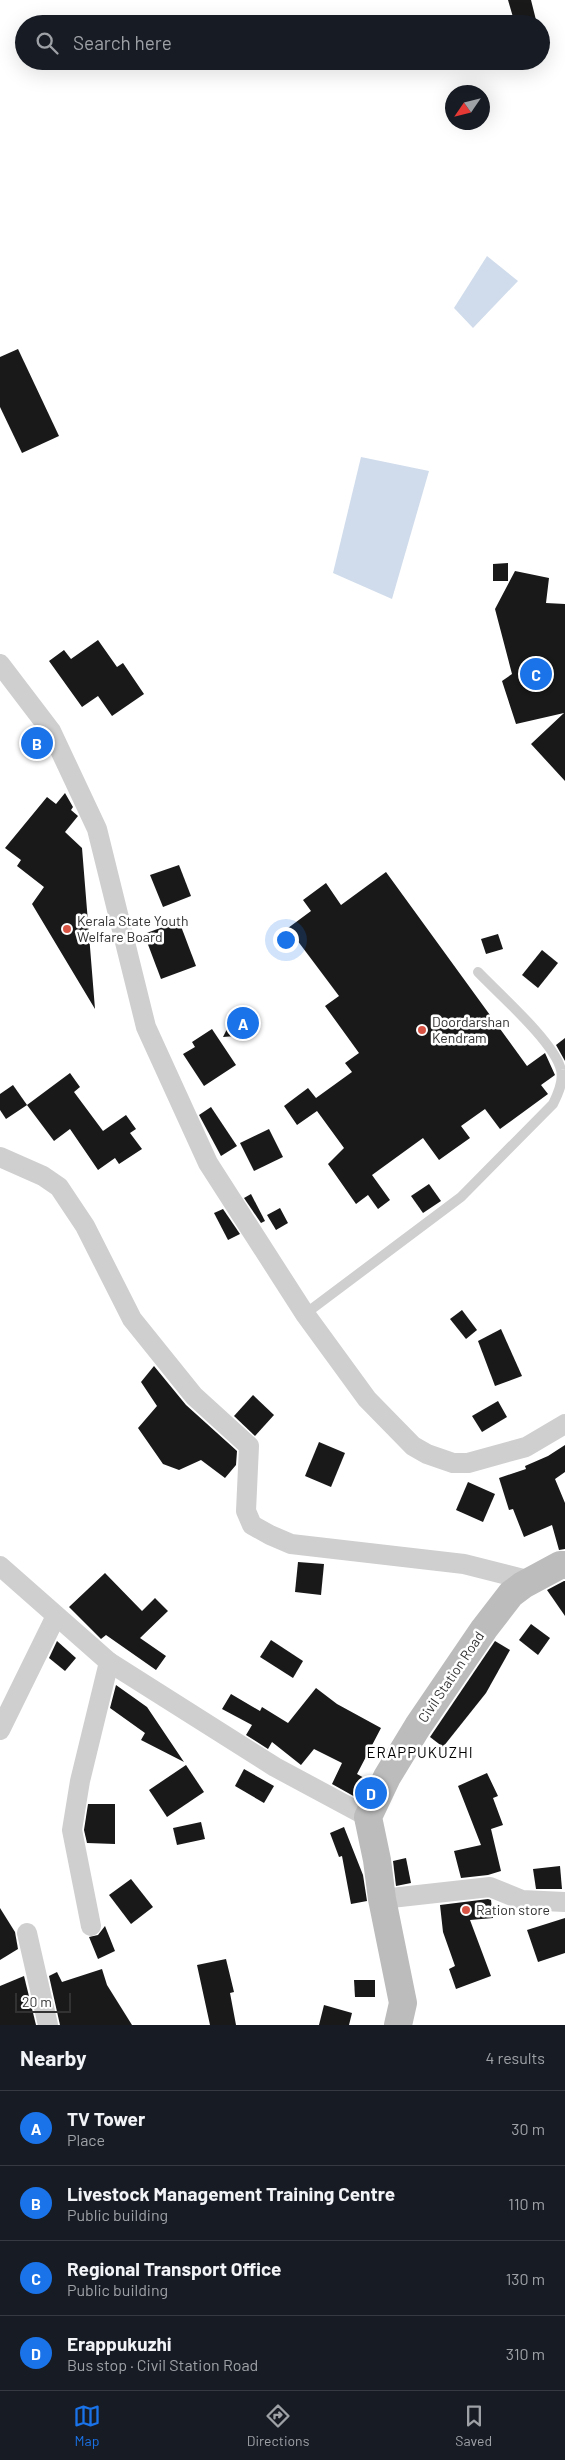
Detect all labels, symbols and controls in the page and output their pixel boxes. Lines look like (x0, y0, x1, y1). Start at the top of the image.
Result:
search box (15, 15, 550, 70)
icon: search (33, 29, 61, 57)
text: Search here (73, 31, 172, 54)
north arrow (445, 85, 490, 130)
pin: C (520, 655, 552, 693)
pin: B (21, 724, 53, 762)
place label: Kerala State Youth Welfare Board (77, 912, 189, 945)
marker: Kerala State Youth Welfare Board (61, 923, 73, 935)
your location (273, 927, 299, 953)
pin: A (227, 1004, 259, 1042)
place label: Doordarshan Kendram (432, 1013, 510, 1046)
marker: Doordarshan Kendram (416, 1024, 428, 1036)
street label: Civil Station Road (414, 1628, 487, 1726)
district label: ERAPPUKUZHI (366, 1743, 474, 1761)
pin: D (355, 1774, 387, 1812)
place label: Ration store (476, 1901, 550, 1918)
marker: Ration store (460, 1904, 472, 1916)
scale bar (15, 1990, 71, 2013)
text: 20 m (22, 1993, 52, 2010)
text: Nearby (20, 2045, 86, 2070)
text: 4 results (485, 2048, 545, 2067)
text: TV Tower (67, 2107, 145, 2130)
text: A (31, 2119, 41, 2138)
text: 30 m (511, 2119, 545, 2138)
text: Place (67, 2130, 105, 2149)
text: Livestock Management Training Centre (67, 2182, 395, 2205)
text: B (31, 2194, 41, 2213)
text: 110 m (508, 2194, 545, 2213)
text: Public building (67, 2205, 168, 2224)
text: Regional Transport Office (67, 2257, 281, 2280)
text: C (31, 2269, 41, 2288)
text: 130 m (506, 2269, 545, 2288)
text: Public building (67, 2280, 168, 2299)
text: Erappukuzhi (67, 2332, 172, 2355)
text: D (31, 2344, 41, 2363)
text: 310 m (506, 2344, 545, 2363)
text: Bus stop · Civil Station Road (67, 2355, 258, 2374)
tab: Map (73, 2402, 101, 2449)
tab: Directions (247, 2402, 309, 2449)
tab: Saved (455, 2402, 492, 2449)

